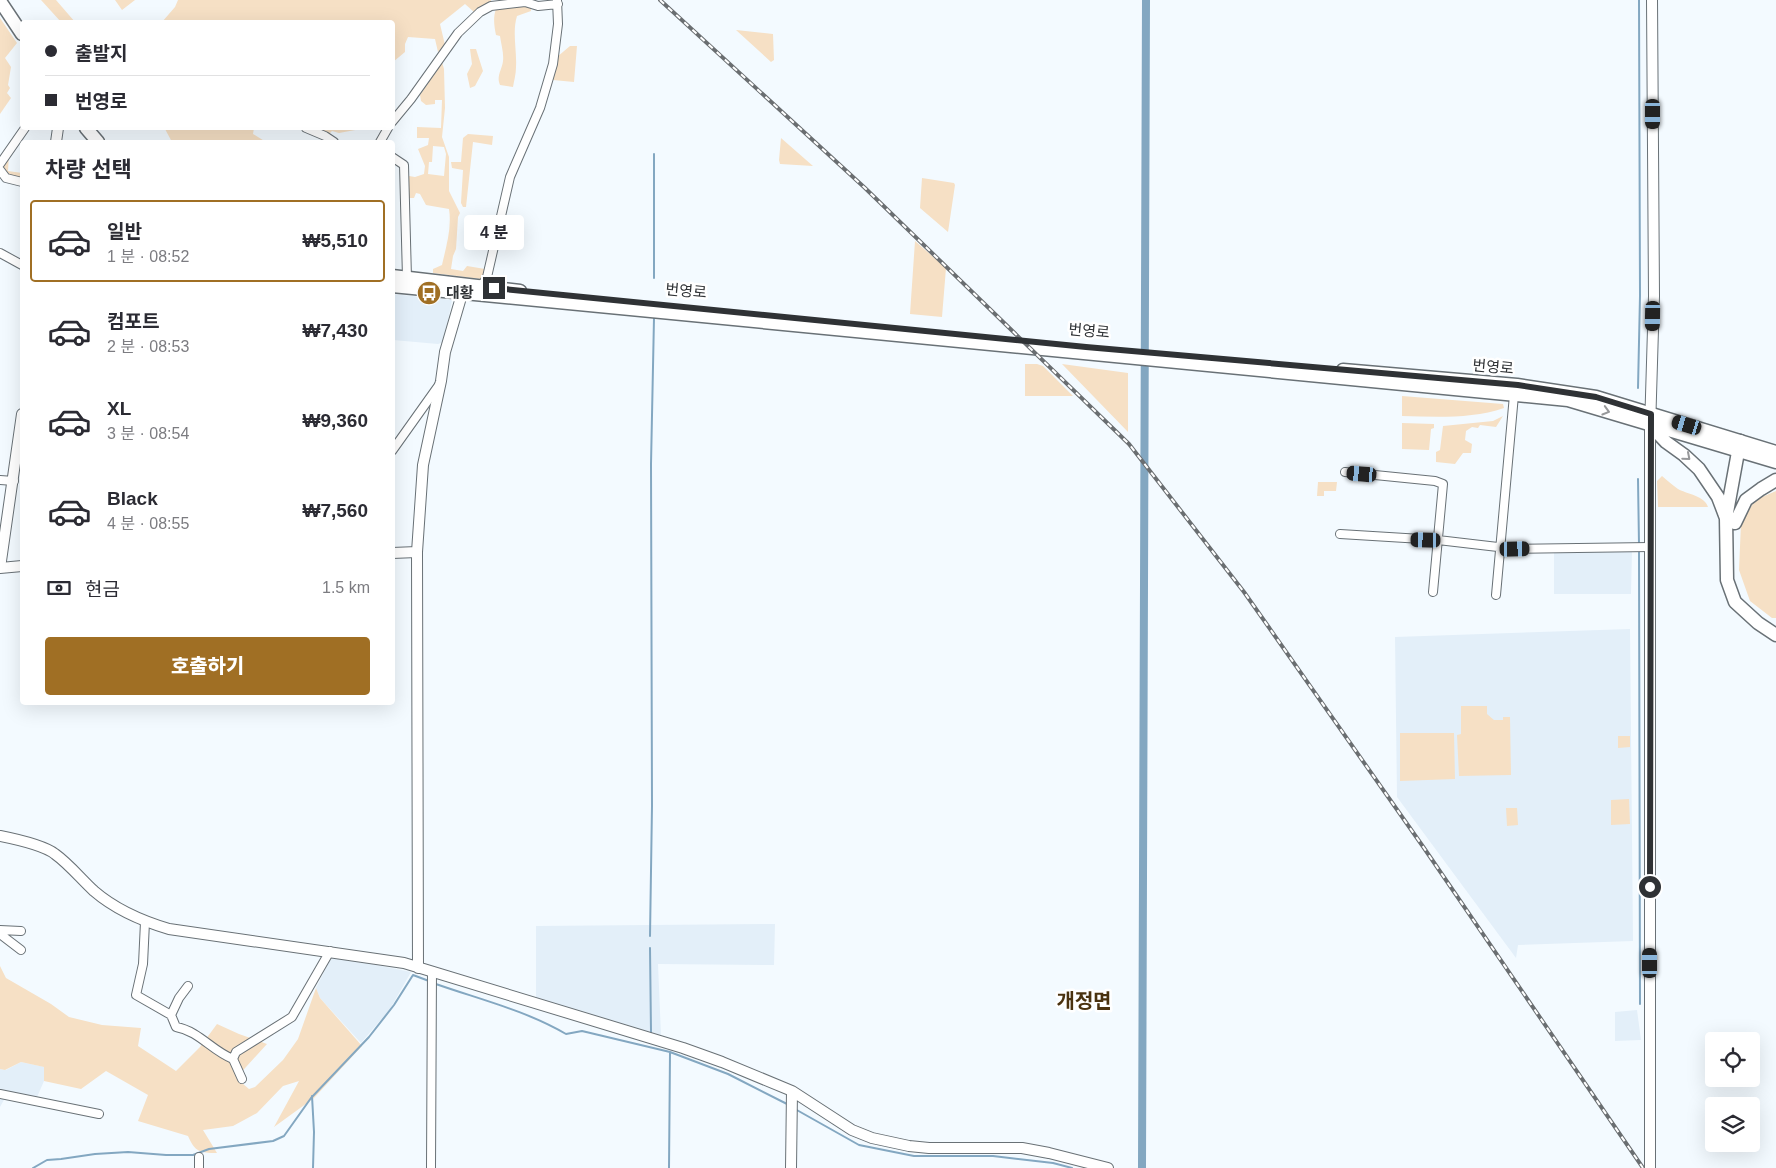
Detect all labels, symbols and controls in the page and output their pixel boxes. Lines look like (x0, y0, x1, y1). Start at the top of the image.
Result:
text: 출발지 (75, 43, 127, 64)
text: 번영로 (75, 91, 127, 112)
car (1645, 99, 1660, 129)
text: 차량 선택 (45, 157, 132, 182)
callout: 4 분 (464, 216, 524, 250)
icon: car (47, 219, 92, 264)
text: 일반 (107, 221, 142, 242)
text: 4 분 (480, 224, 508, 241)
text: ₩5,510 (303, 230, 368, 251)
text: 1 분 · 08:52 (107, 248, 189, 265)
route end (483, 277, 505, 299)
bus stop icon: 대황 (416, 280, 442, 306)
street label: 번영로 (665, 280, 707, 301)
place label: 대황 (446, 284, 474, 301)
car (1645, 301, 1660, 331)
icon: car (47, 309, 92, 354)
text: 컴포트 (107, 311, 159, 332)
text: ₩7,430 (303, 320, 368, 341)
street label: 번영로 (1068, 320, 1110, 341)
text: 2 분 · 08:53 (107, 338, 189, 355)
street label: 번영로 (1472, 356, 1514, 377)
text: XL (107, 398, 131, 419)
icon: car (47, 399, 92, 444)
one-way arrow (1601, 406, 1609, 416)
text: ₩9,360 (303, 410, 368, 431)
car (1670, 413, 1703, 437)
text: 3 분 · 08:54 (107, 425, 189, 442)
one-way arrow (1681, 452, 1690, 461)
car (1346, 465, 1377, 483)
text: Black (107, 488, 158, 509)
icon: car (47, 489, 92, 534)
text: ₩7,560 (303, 500, 368, 521)
text: 4 분 · 08:55 (107, 515, 189, 532)
car (1410, 532, 1441, 548)
car (1499, 541, 1530, 557)
icon: cash (45, 574, 73, 602)
text: 현금 (85, 579, 120, 600)
text: 1.5 km (322, 579, 370, 596)
button: 호출하기 (45, 637, 370, 695)
route start (1639, 876, 1661, 898)
car (1642, 948, 1657, 978)
district label: 개정면 (1056, 990, 1112, 1012)
map controls (1705, 1032, 1760, 1152)
button: locate (1705, 1032, 1760, 1087)
button: layers (1705, 1097, 1760, 1152)

